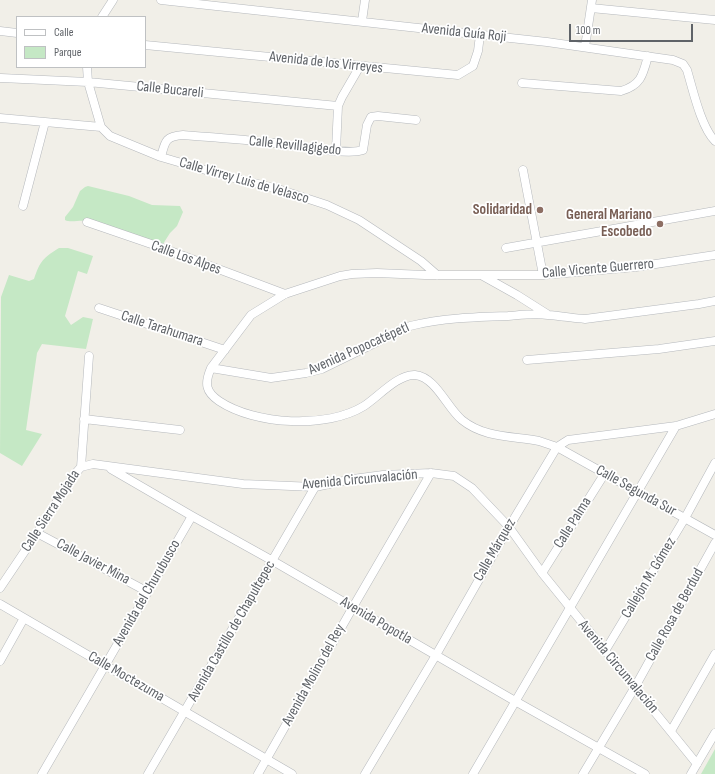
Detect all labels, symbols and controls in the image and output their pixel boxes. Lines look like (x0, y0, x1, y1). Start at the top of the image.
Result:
legend (16, 16, 146, 68)
scale bar (571, 16, 695, 42)
street label: Avenida Guía Roji (421, 20, 507, 46)
text: 100 m (576, 23, 601, 38)
text: Calle (54, 25, 74, 40)
text: Parque (54, 45, 82, 60)
street label: Avenida de los Virreyes (268, 48, 384, 78)
street label: Calle Bucareli (136, 78, 204, 102)
street label: Calle Revillagigedo (248, 132, 342, 160)
street label: Calle Virrey Luis de Velasco (177, 154, 311, 208)
place label: Solidaridad (473, 201, 532, 219)
marker: Solidaridad (535, 205, 545, 215)
place label: General Mariano Escobedo (566, 206, 652, 241)
marker: General Mariano Escobedo (655, 219, 665, 229)
street label: Calle Los Alpes (149, 237, 223, 279)
street label: Calle Vicente Guerrero (541, 255, 655, 283)
street label: Calle Tarahumara (119, 307, 205, 351)
street label: Avenida Popocatépetl (306, 319, 412, 379)
street label: Calle Segunda Sur (593, 461, 679, 521)
street label: Avenida Circunvalación (302, 466, 418, 494)
street label: Calle Sierra Mojada (18, 467, 84, 555)
street label: Calle Palma (550, 494, 596, 552)
street label: Calle Márquez (470, 515, 520, 585)
street label: Callejón M. Gómez (618, 534, 680, 622)
street label: Calle Javier Mina (53, 535, 133, 589)
street label: Avenida del Churubusco (109, 537, 185, 649)
street label: Avenida Castillo de Chapultepec (184, 557, 280, 705)
street label: Calle Rosa de Berdud (642, 565, 708, 665)
street label: Avenida Popotla (337, 593, 415, 649)
street label: Avenida Circunvalación (574, 617, 662, 717)
street label: Avenida Molino del Rey (279, 621, 349, 729)
street label: Calle Moctezuma (85, 648, 167, 706)

